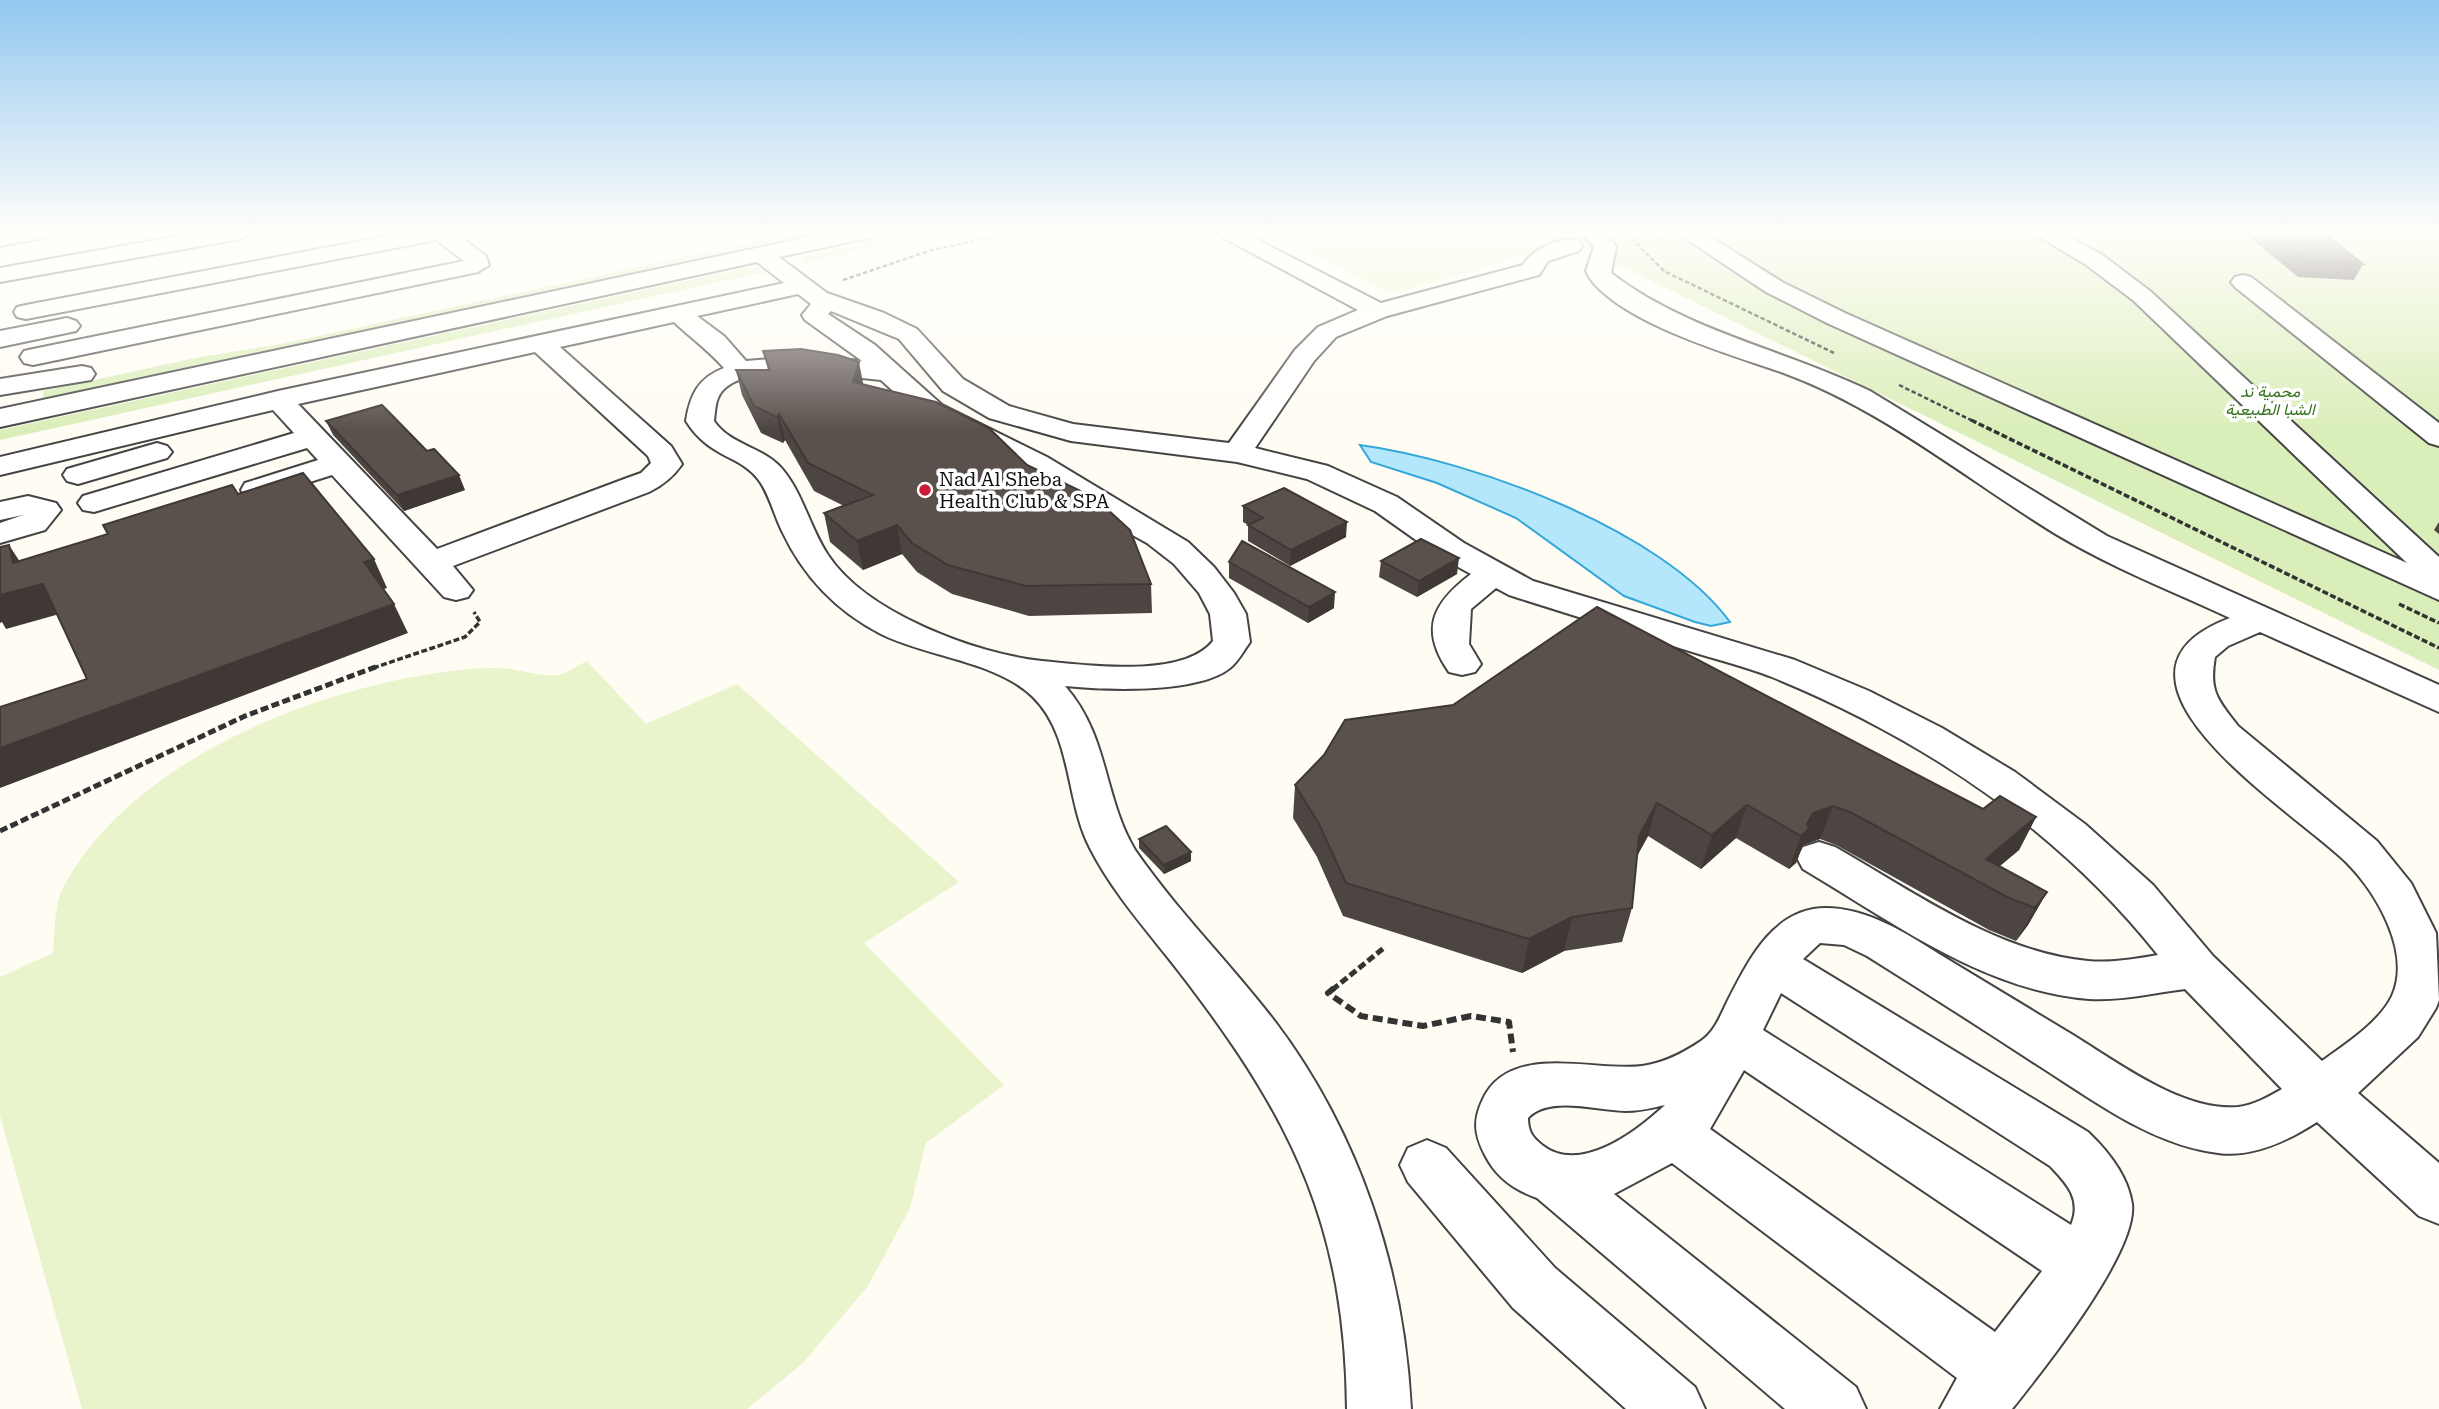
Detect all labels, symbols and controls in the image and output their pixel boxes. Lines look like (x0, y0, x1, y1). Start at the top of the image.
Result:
park label: محمية ند الشبا الطبيعية (2225, 382, 2317, 419)
place label: Nad Al Sheba Health Club & SPA (939, 468, 1110, 513)
marker: Nad Al Sheba Health Club & SPA (917, 482, 933, 498)

